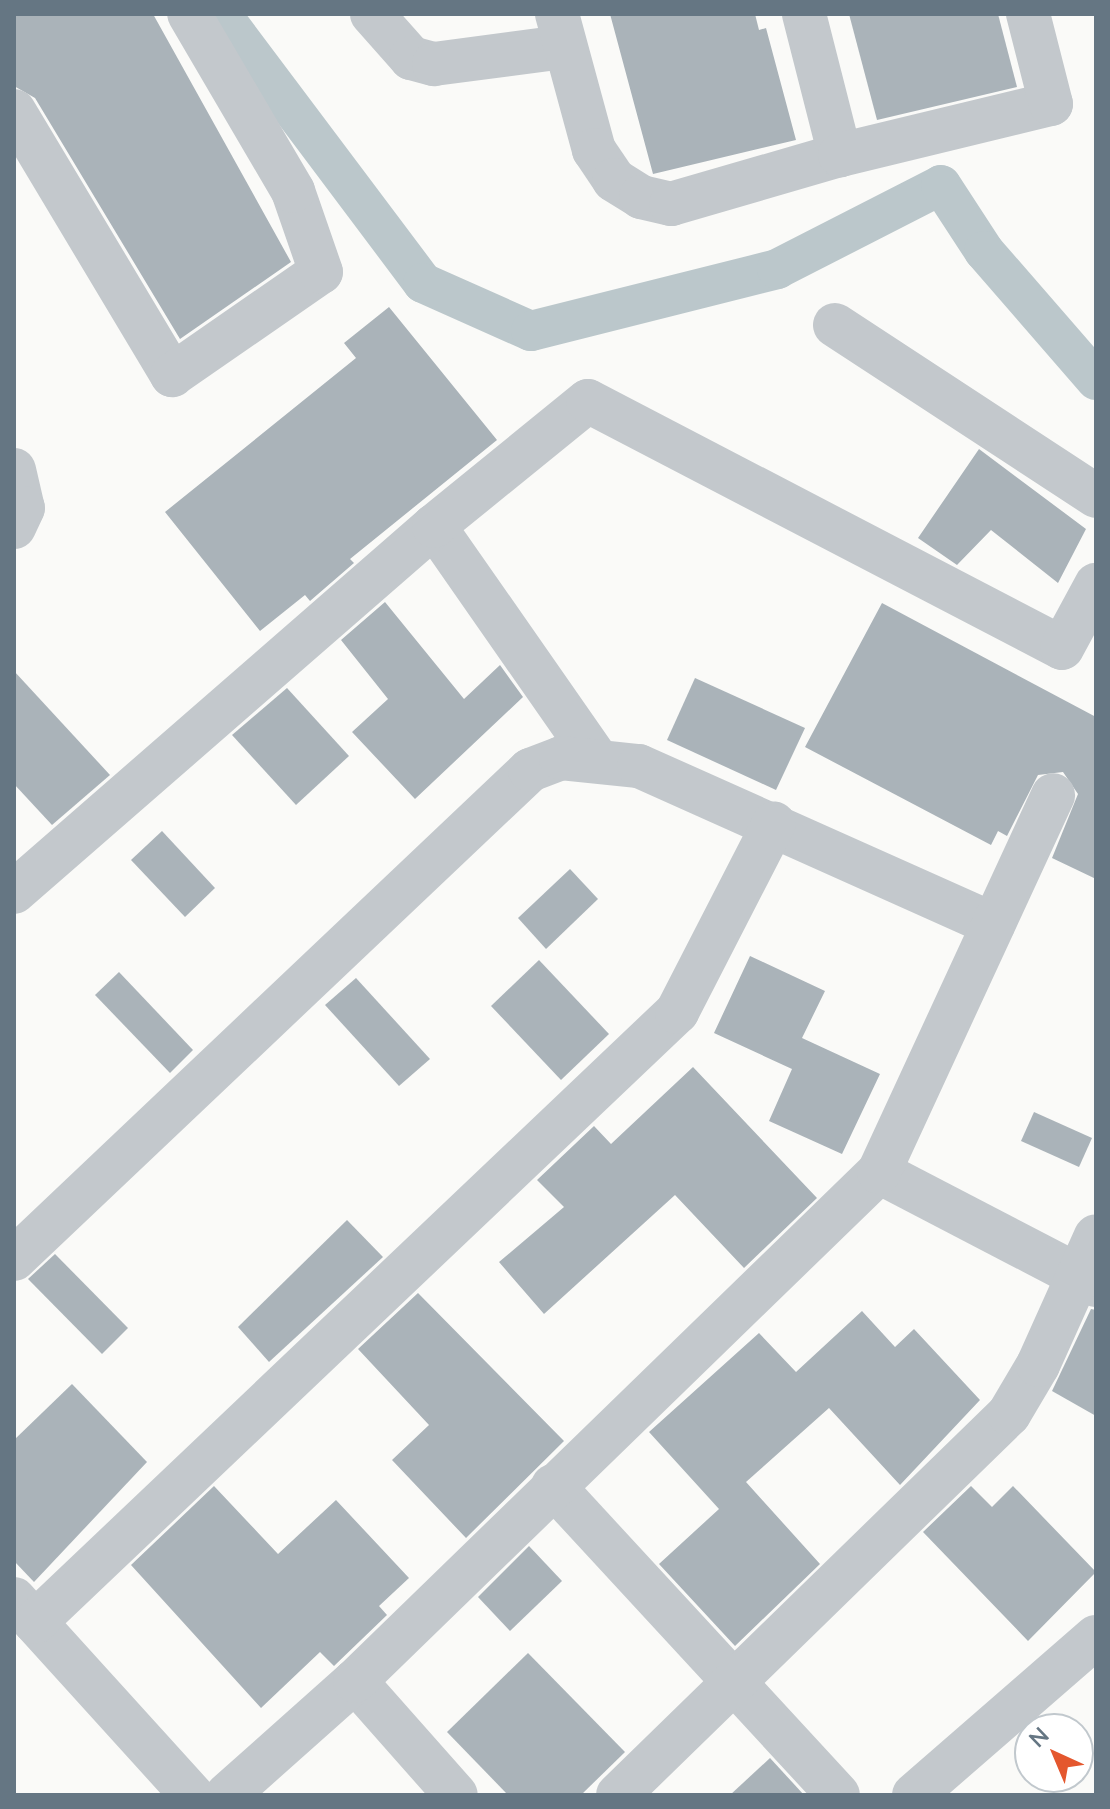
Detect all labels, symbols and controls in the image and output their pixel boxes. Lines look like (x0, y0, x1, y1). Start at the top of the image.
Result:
north arrow (1014, 1713, 1094, 1793)
text: N (1023, 1721, 1054, 1752)

